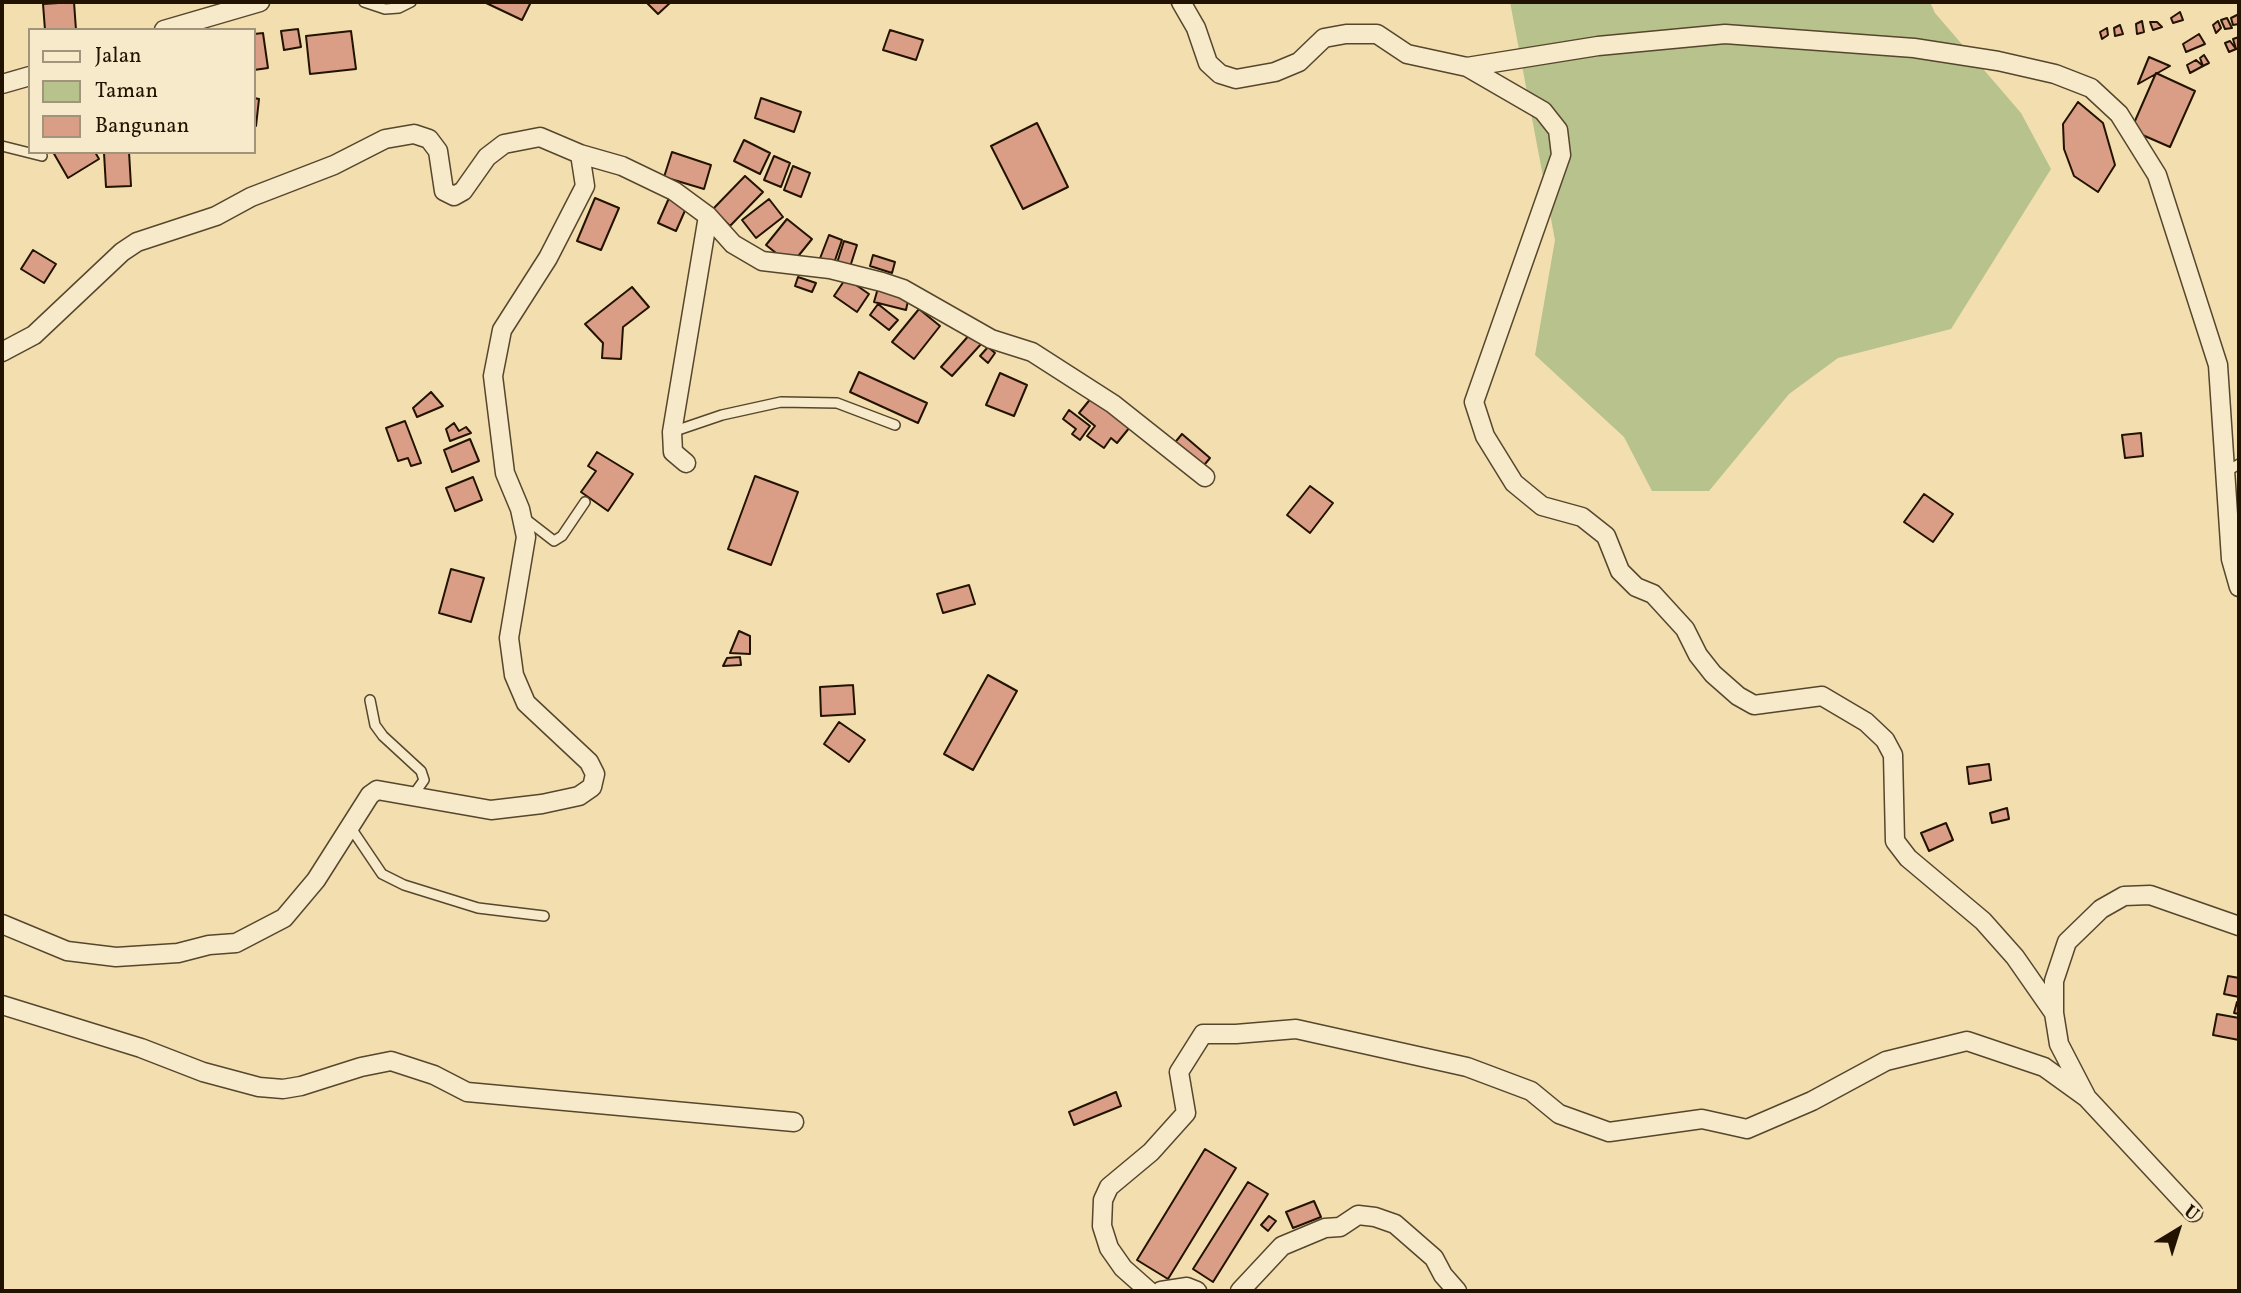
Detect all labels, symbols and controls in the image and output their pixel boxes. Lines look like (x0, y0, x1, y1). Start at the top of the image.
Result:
legend (28, 28, 256, 154)
text: Jalan (95, 42, 142, 71)
text: Taman (95, 77, 158, 106)
text: Bangunan (95, 112, 189, 141)
north arrow (2143, 1195, 2213, 1265)
text: U (2178, 1199, 2204, 1228)

